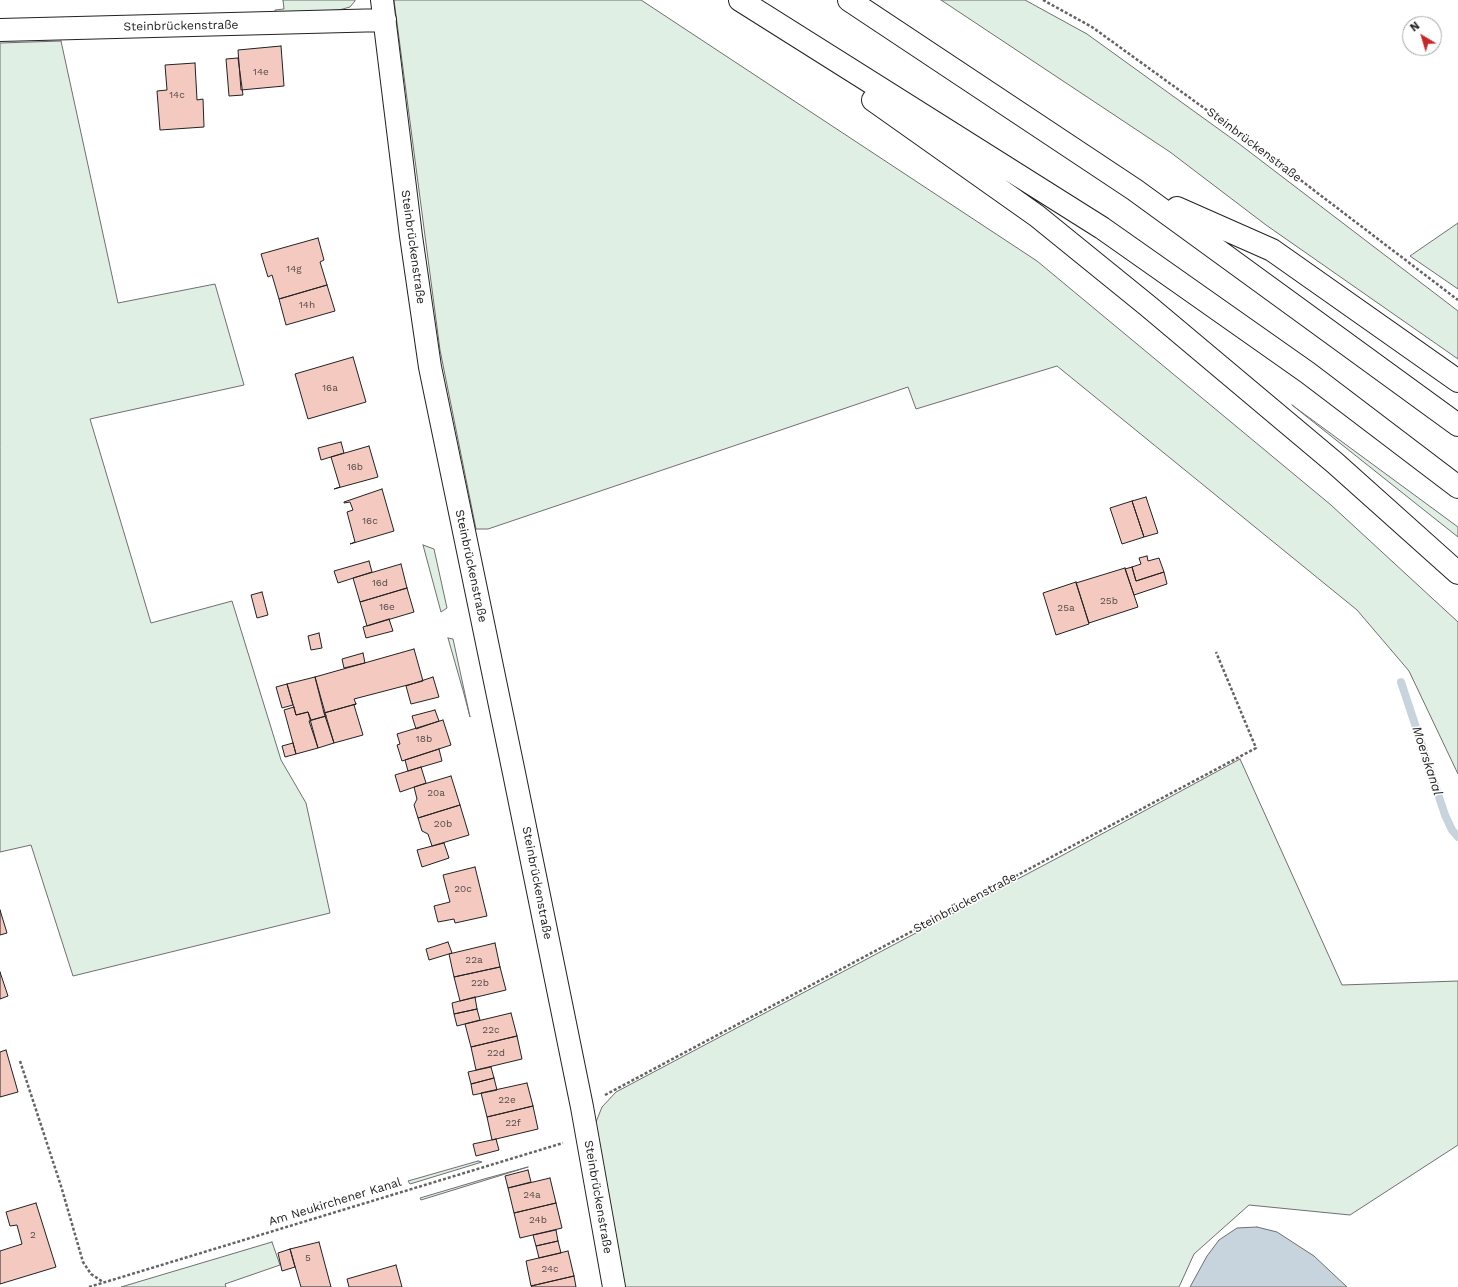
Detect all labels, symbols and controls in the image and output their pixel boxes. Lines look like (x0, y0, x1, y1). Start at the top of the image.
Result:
north arrow (1402, 16, 1442, 56)
street label: Steinbrückenstraße (123, 18, 239, 34)
text: N (1408, 19, 1422, 35)
house number: 14e (253, 66, 269, 78)
house number: 14c (169, 89, 185, 101)
street label: Steinbrückenstraße (1204, 105, 1304, 185)
street label: Steinbrückenstraße (398, 189, 428, 305)
house number: 14g (286, 263, 302, 275)
house number: 14h (299, 299, 315, 311)
house number: 16a (322, 382, 338, 394)
house number: 16b (347, 461, 363, 473)
street label: Steinbrückenstraße (452, 508, 490, 624)
house number: 16c (362, 515, 378, 527)
house number: 16d (372, 577, 388, 589)
house number: 25b (1100, 595, 1118, 607)
house number: 16e (379, 601, 395, 613)
house number: 25a (1057, 602, 1075, 614)
water label: Moerskanal (1408, 724, 1446, 798)
house number: 18b (416, 733, 432, 745)
house number: 20a (427, 787, 445, 799)
house number: 20b (434, 818, 452, 830)
street label: Steinbrückenstraße (519, 825, 555, 941)
street label: Steinbrückenstraße (911, 870, 1019, 936)
house number: 20c (454, 883, 472, 895)
house number: 22a (465, 954, 483, 966)
house number: 22b (471, 977, 489, 989)
house number: 22c (482, 1024, 500, 1036)
house number: 22d (487, 1047, 505, 1059)
house number: 22e (498, 1094, 516, 1106)
house number: 22f (505, 1117, 521, 1129)
street label: Steinbrückenstraße (581, 1139, 615, 1255)
street label: Am Neukirchener Kanal (267, 1175, 403, 1229)
house number: 24a (523, 1189, 541, 1201)
house number: 24b (529, 1214, 547, 1226)
house number: 2 (30, 1229, 36, 1241)
house number: 5 (305, 1252, 311, 1264)
house number: 24c (541, 1263, 559, 1275)

